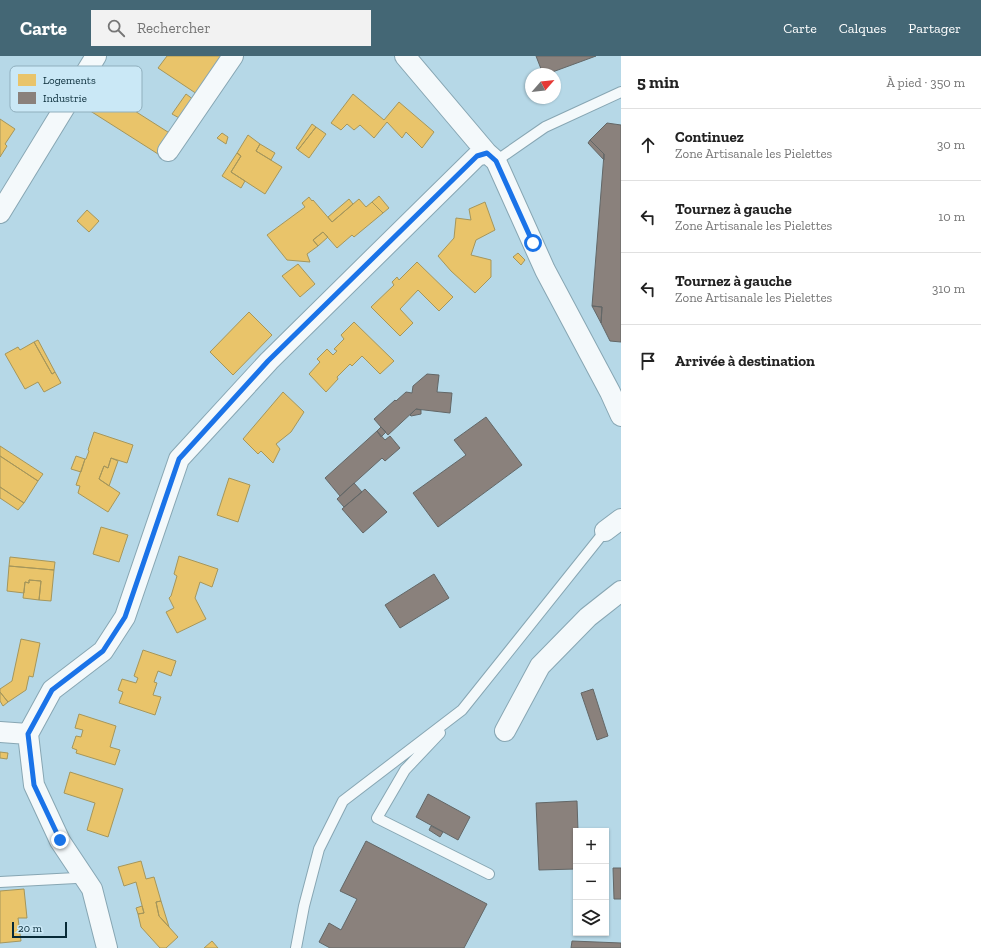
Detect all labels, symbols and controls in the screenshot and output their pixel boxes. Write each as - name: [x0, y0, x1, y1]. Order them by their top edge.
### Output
- search box: [91, 10, 371, 46]
- text: Carte: [20, 17, 67, 40]
- icon: search: [105, 17, 127, 39]
- text: Rechercher: [137, 19, 210, 37]
- text: Carte: [783, 20, 817, 37]
- text: Calques: [839, 20, 886, 37]
- text: Partager: [908, 20, 961, 37]
- legend: [10, 66, 142, 112]
- north arrow: [525, 68, 561, 104]
- text: 5 min: [637, 72, 679, 92]
- text: Logements: [43, 74, 96, 87]
- text: À pied · 350 m: [887, 75, 965, 90]
- text: Industrie: [43, 92, 87, 105]
- text: Continuez: [675, 128, 744, 146]
- icon: ahead: [637, 134, 659, 156]
- text: 30 m: [937, 137, 965, 152]
- text: Zone Artisanale les Pielettes: [675, 146, 832, 161]
- text: Tournez à gauche: [675, 200, 792, 218]
- icon: left: [637, 206, 659, 228]
- text: 10 m: [938, 209, 965, 224]
- text: Zone Artisanale les Pielettes: [675, 218, 832, 233]
- route start: [524, 234, 542, 252]
- text: Tournez à gauche: [675, 272, 792, 290]
- icon: left: [637, 278, 659, 300]
- text: 310 m: [932, 281, 965, 296]
- text: Zone Artisanale les Pielettes: [675, 290, 832, 305]
- icon: arrive: [637, 350, 659, 372]
- text: Arrivée à destination: [675, 352, 815, 370]
- map controls: [573, 828, 609, 936]
- button: +: [573, 828, 609, 864]
- route end: [51, 831, 69, 849]
- button: −: [573, 864, 609, 900]
- button: layers: [573, 900, 609, 936]
- scale bar: [12, 920, 67, 939]
- text: 20 m: [18, 922, 42, 935]

